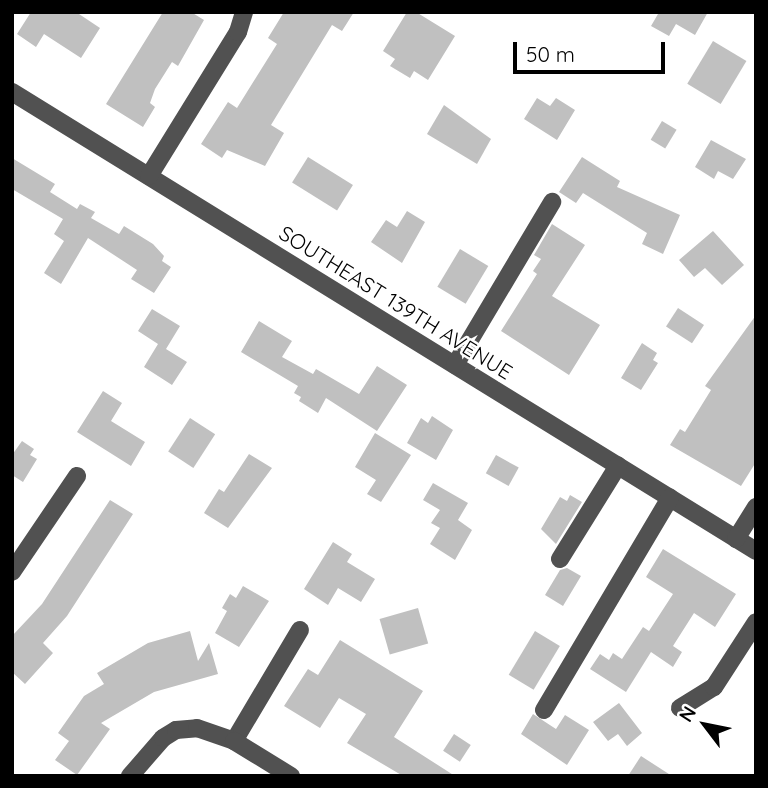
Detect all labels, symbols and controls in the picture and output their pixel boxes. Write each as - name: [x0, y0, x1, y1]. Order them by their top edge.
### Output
- scale bar: [516, 28, 668, 72]
- text: 50 m: [526, 41, 575, 67]
- street label: SOUTHEAST 139TH AVENUE: [275, 220, 517, 384]
- north arrow: [670, 690, 740, 760]
- text: N: [673, 702, 701, 726]

